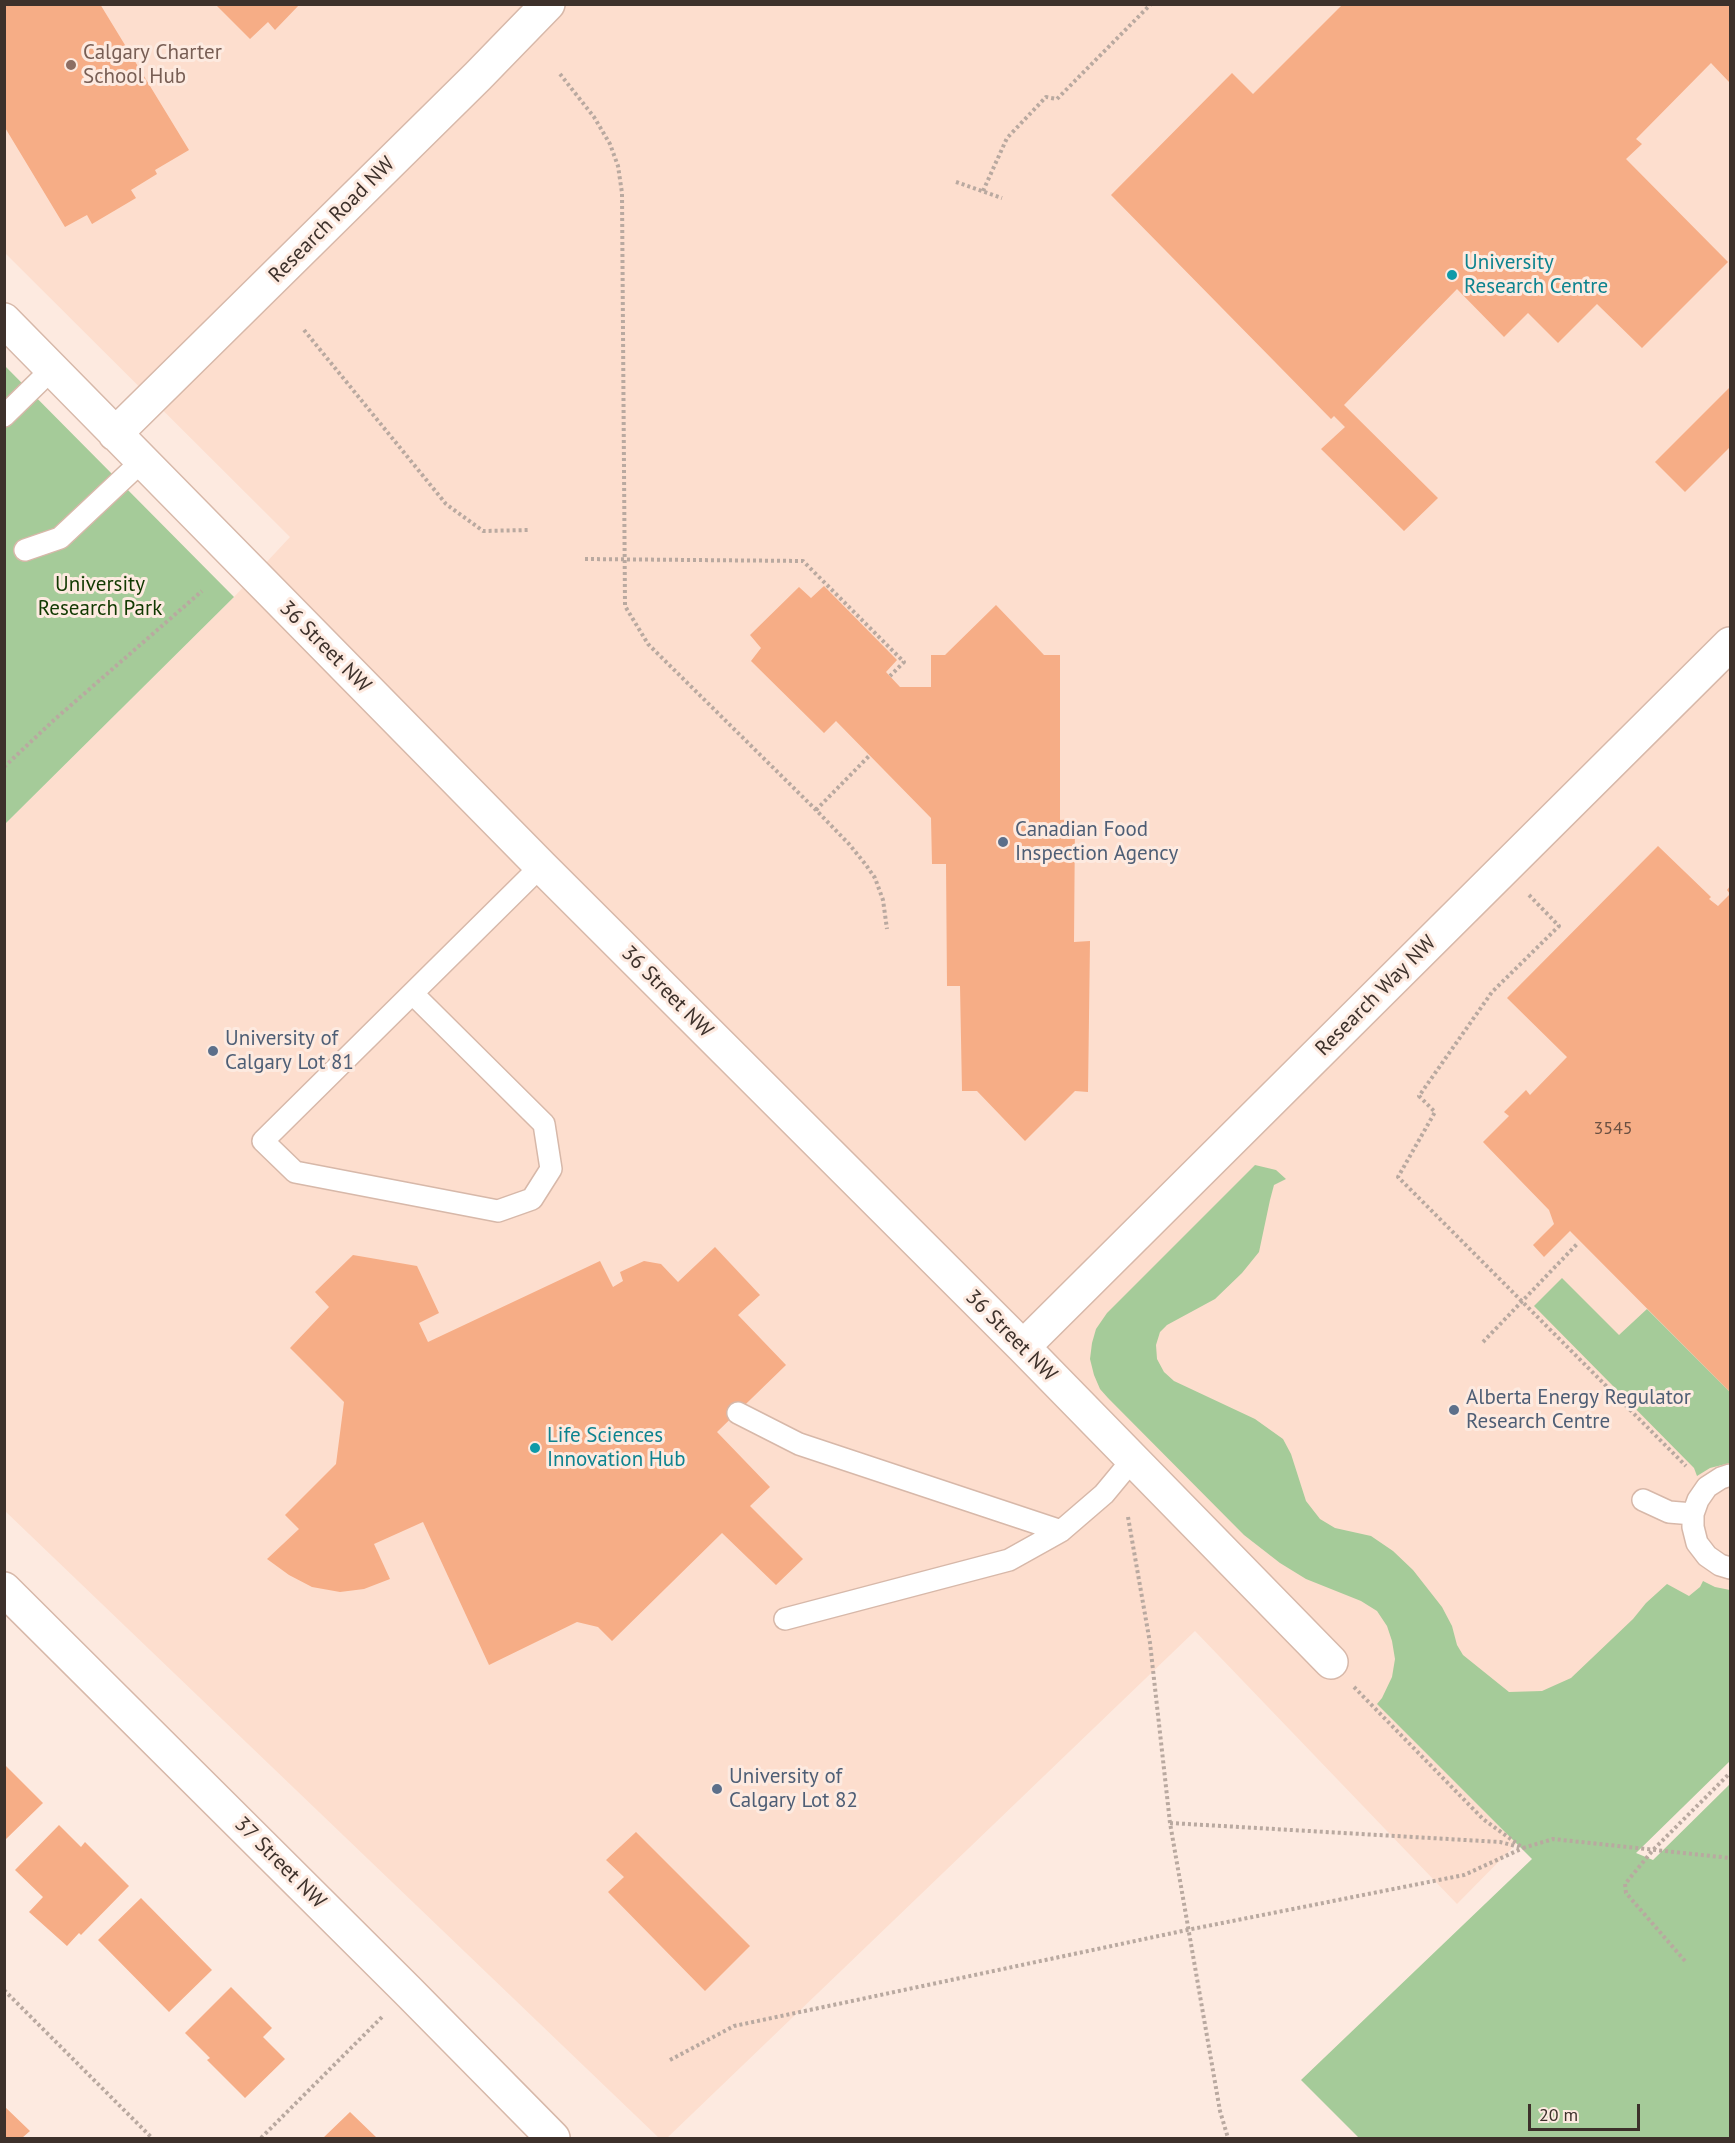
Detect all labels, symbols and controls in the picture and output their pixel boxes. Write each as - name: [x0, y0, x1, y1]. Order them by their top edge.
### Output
- place label: Calgary Charter School Hub: [83, 40, 222, 90]
- marker: Calgary Charter School Hub: [64, 58, 78, 72]
- street label: Research Road NW: [264, 152, 400, 288]
- place label: University Research Centre: [1464, 250, 1608, 300]
- marker: University Research Centre: [1445, 268, 1459, 282]
- park label: University Research Park: [38, 572, 162, 622]
- street label: 36 Street NW: [274, 596, 376, 698]
- place label: Canadian Food Inspection Agency: [1015, 817, 1178, 867]
- marker: Canadian Food Inspection Agency: [996, 835, 1010, 849]
- street label: Research Way NW: [1311, 931, 1441, 1061]
- street label: 36 Street NW: [616, 941, 718, 1043]
- place label: University of Calgary Lot 81: [225, 1026, 354, 1076]
- marker: University of Calgary Lot 81: [206, 1044, 220, 1058]
- house number: 3545: [1593, 1118, 1633, 1140]
- street label: 36 Street NW: [960, 1285, 1062, 1387]
- place label: Alberta Energy Regulator Research Centre: [1466, 1385, 1691, 1435]
- marker: Alberta Energy Regulator Research Centre: [1447, 1403, 1461, 1417]
- place label: Life Sciences Innovation Hub: [547, 1423, 685, 1473]
- marker: Life Sciences Innovation Hub: [528, 1441, 542, 1455]
- place label: University of Calgary Lot 82: [729, 1764, 858, 1814]
- marker: University of Calgary Lot 82: [710, 1782, 724, 1796]
- street label: 37 Street NW: [229, 1812, 331, 1914]
- scale bar: [1531, 2092, 1644, 2130]
- text: 20 m: [1539, 2103, 1578, 2126]

